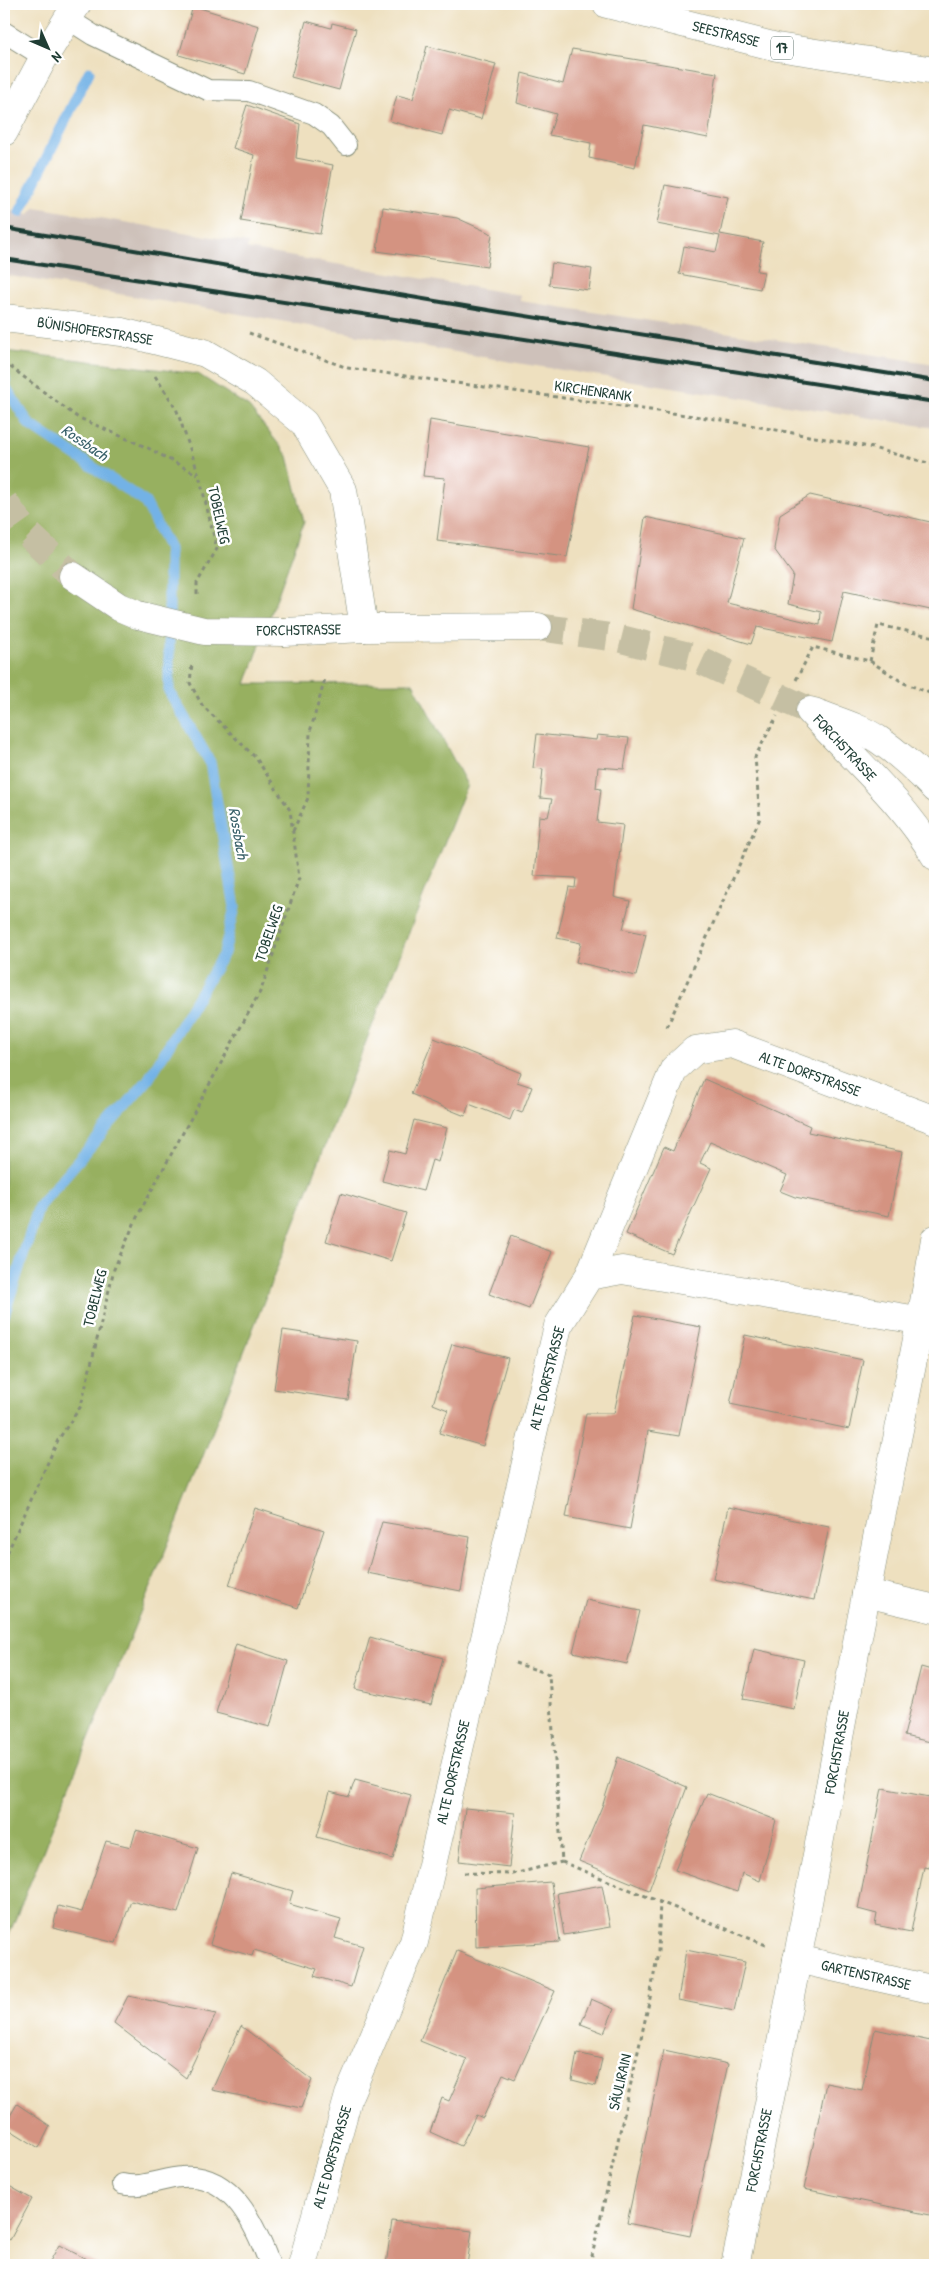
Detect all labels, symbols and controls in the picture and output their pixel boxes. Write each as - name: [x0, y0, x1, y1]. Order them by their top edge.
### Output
- street label: SEESTRASSE: [690, 15, 762, 52]
- north arrow: [22, 22, 72, 72]
- road number: 17: [771, 36, 793, 59]
- text: N: [48, 48, 67, 67]
- street label: BÜNISHOFERSTRASSE: [36, 311, 155, 350]
- street label: KIRCHENRANK: [553, 375, 633, 406]
- water label: Rossbach: [57, 418, 114, 466]
- street label: TOBELWEG: [203, 484, 236, 546]
- street label: FORCHSTRASSE: [256, 618, 342, 641]
- street label: FORCHSTRASSE: [808, 709, 882, 786]
- water label: Rossbach: [224, 806, 255, 862]
- street label: TOBELWEG: [249, 901, 288, 964]
- street label: ALTE DORFSTRASSE: [757, 1045, 864, 1102]
- street label: TOBELWEG: [77, 1266, 112, 1329]
- street label: ALTE DORFSTRASSE: [523, 1323, 570, 1432]
- street label: FORCHSTRASSE: [819, 1708, 854, 1796]
- street label: ALTE DORFSTRASSE: [430, 1717, 475, 1826]
- street label: GARTENSTRASSE: [819, 1954, 913, 1995]
- street label: SÄULIRAIN: [603, 2052, 636, 2112]
- street label: ALTE DORFSTRASSE: [307, 2103, 356, 2211]
- street label: FORCHSTRASSE: [740, 2106, 777, 2194]

